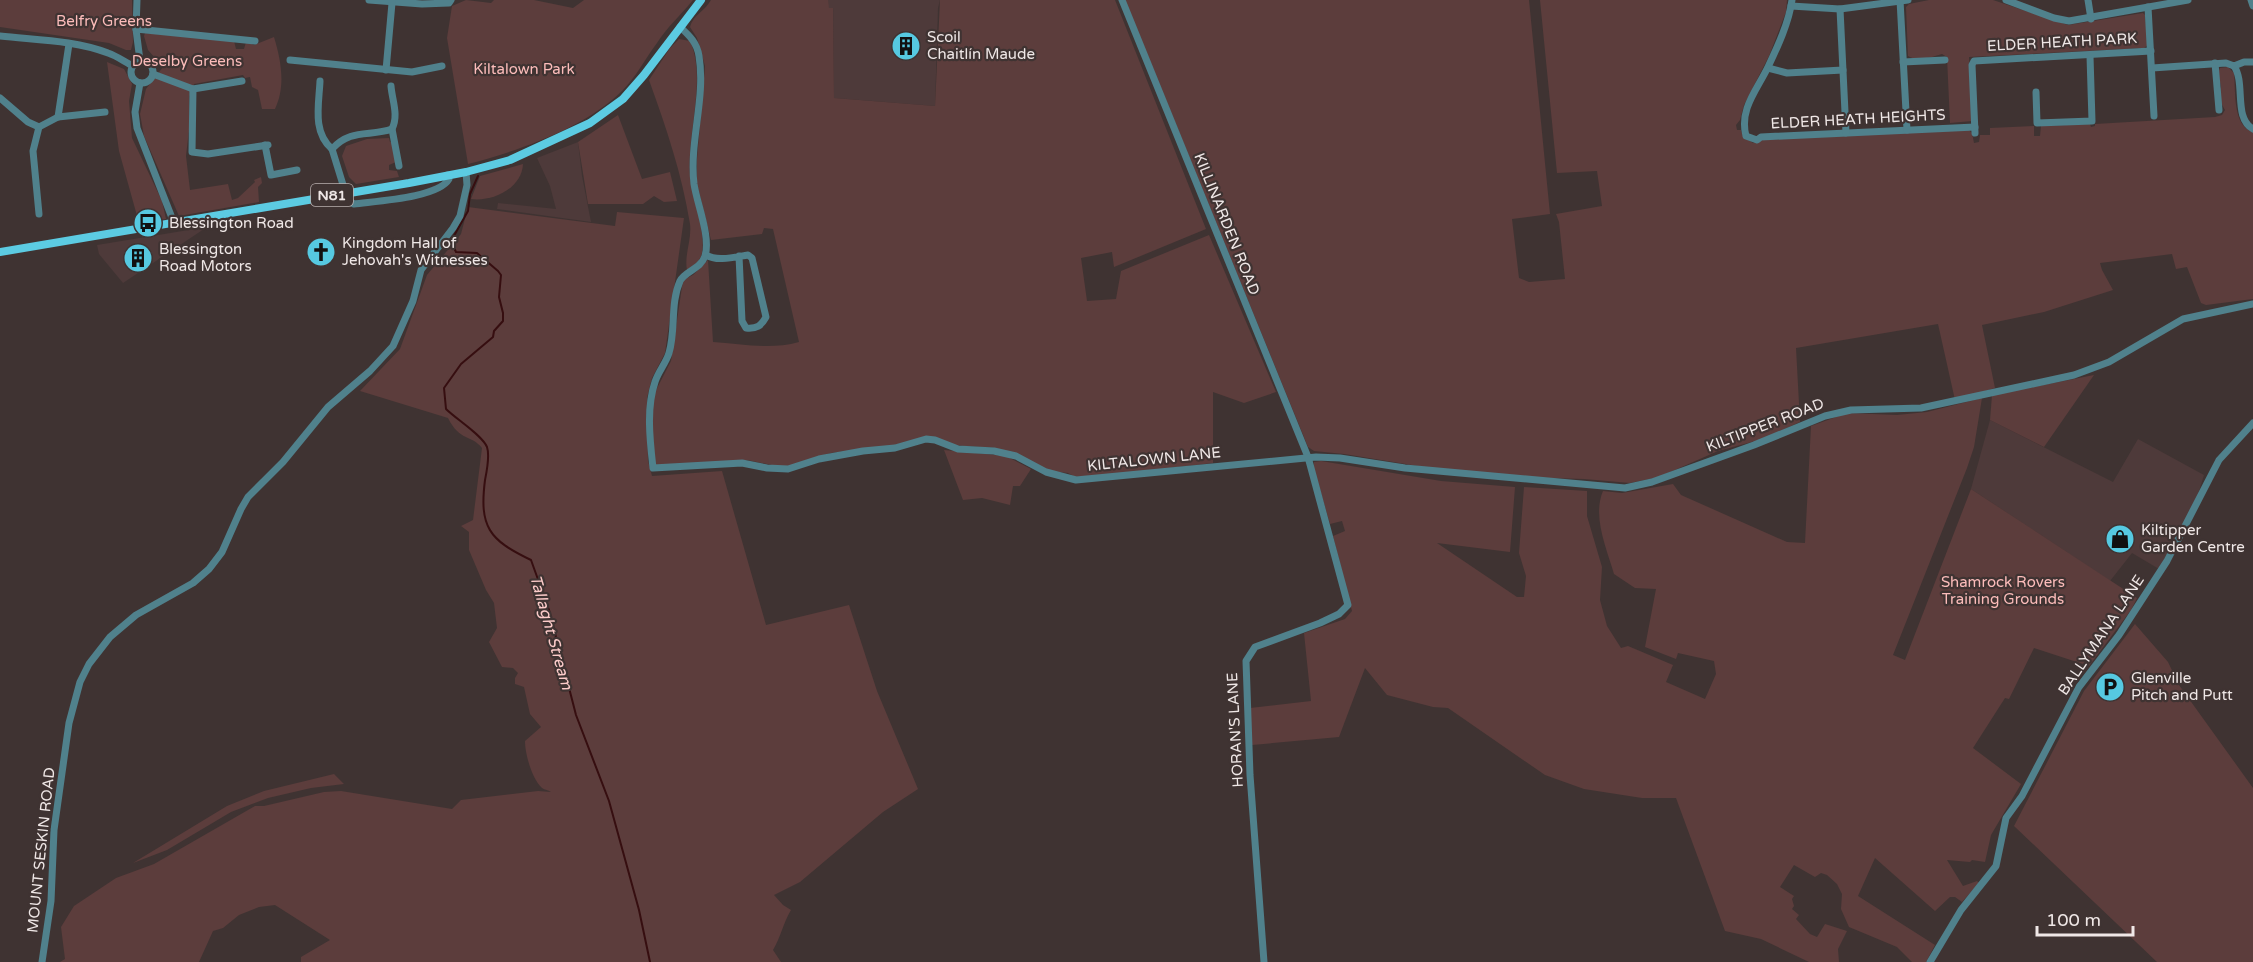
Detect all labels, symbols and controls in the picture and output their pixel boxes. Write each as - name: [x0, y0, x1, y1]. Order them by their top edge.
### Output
- park label: Belfry Greens: [56, 12, 152, 30]
- place label: Scoil Chaitlín Maude: [927, 28, 1035, 63]
- street label: ELDER HEATH PARK: [1986, 29, 2138, 55]
- building icon: Scoil Chaitlín Maude: [890, 30, 922, 62]
- park label: Deselby Greens: [132, 52, 242, 70]
- park label: Kiltalown Park: [473, 60, 575, 78]
- street label: ELDER HEATH HEIGHTS: [1770, 105, 1946, 133]
- street label: KILLINARDEN ROAD: [1190, 150, 1264, 298]
- road number: N81: [311, 184, 353, 206]
- bus stop icon: Blessington Road: [132, 207, 164, 239]
- place label: Blessington Road: [169, 214, 294, 232]
- place label: Kingdom Hall of Jehovah's Witnesses: [342, 234, 488, 269]
- church icon: Kingdom Hall of Jehovah's Witnesses: [305, 236, 337, 268]
- place label: Blessington Road Motors: [159, 240, 252, 275]
- building icon: Blessington Road Motors: [122, 242, 154, 274]
- street label: KILTIPPER ROAD: [1704, 394, 1826, 456]
- street label: KILTALOWN LANE: [1086, 443, 1222, 475]
- place label: Kiltipper Garden Centre: [2141, 521, 2245, 556]
- shop icon: Kiltipper Garden Centre: [2104, 523, 2136, 555]
- street label: BALLYMANA LANE: [2054, 571, 2148, 699]
- water label: Tallaght Stream: [525, 573, 577, 692]
- park label: Shamrock Rovers Training Grounds: [1941, 573, 2065, 608]
- place label: Glenville Pitch and Putt: [2131, 669, 2233, 704]
- parking icon: Glenville Pitch and Putt: [2094, 671, 2126, 703]
- street label: HORAN'S LANE: [1223, 672, 1247, 788]
- street label: MOUNT SESKIN ROAD: [23, 766, 59, 934]
- scale bar: [2037, 899, 2133, 937]
- text: 100 m: [2046, 909, 2101, 931]

